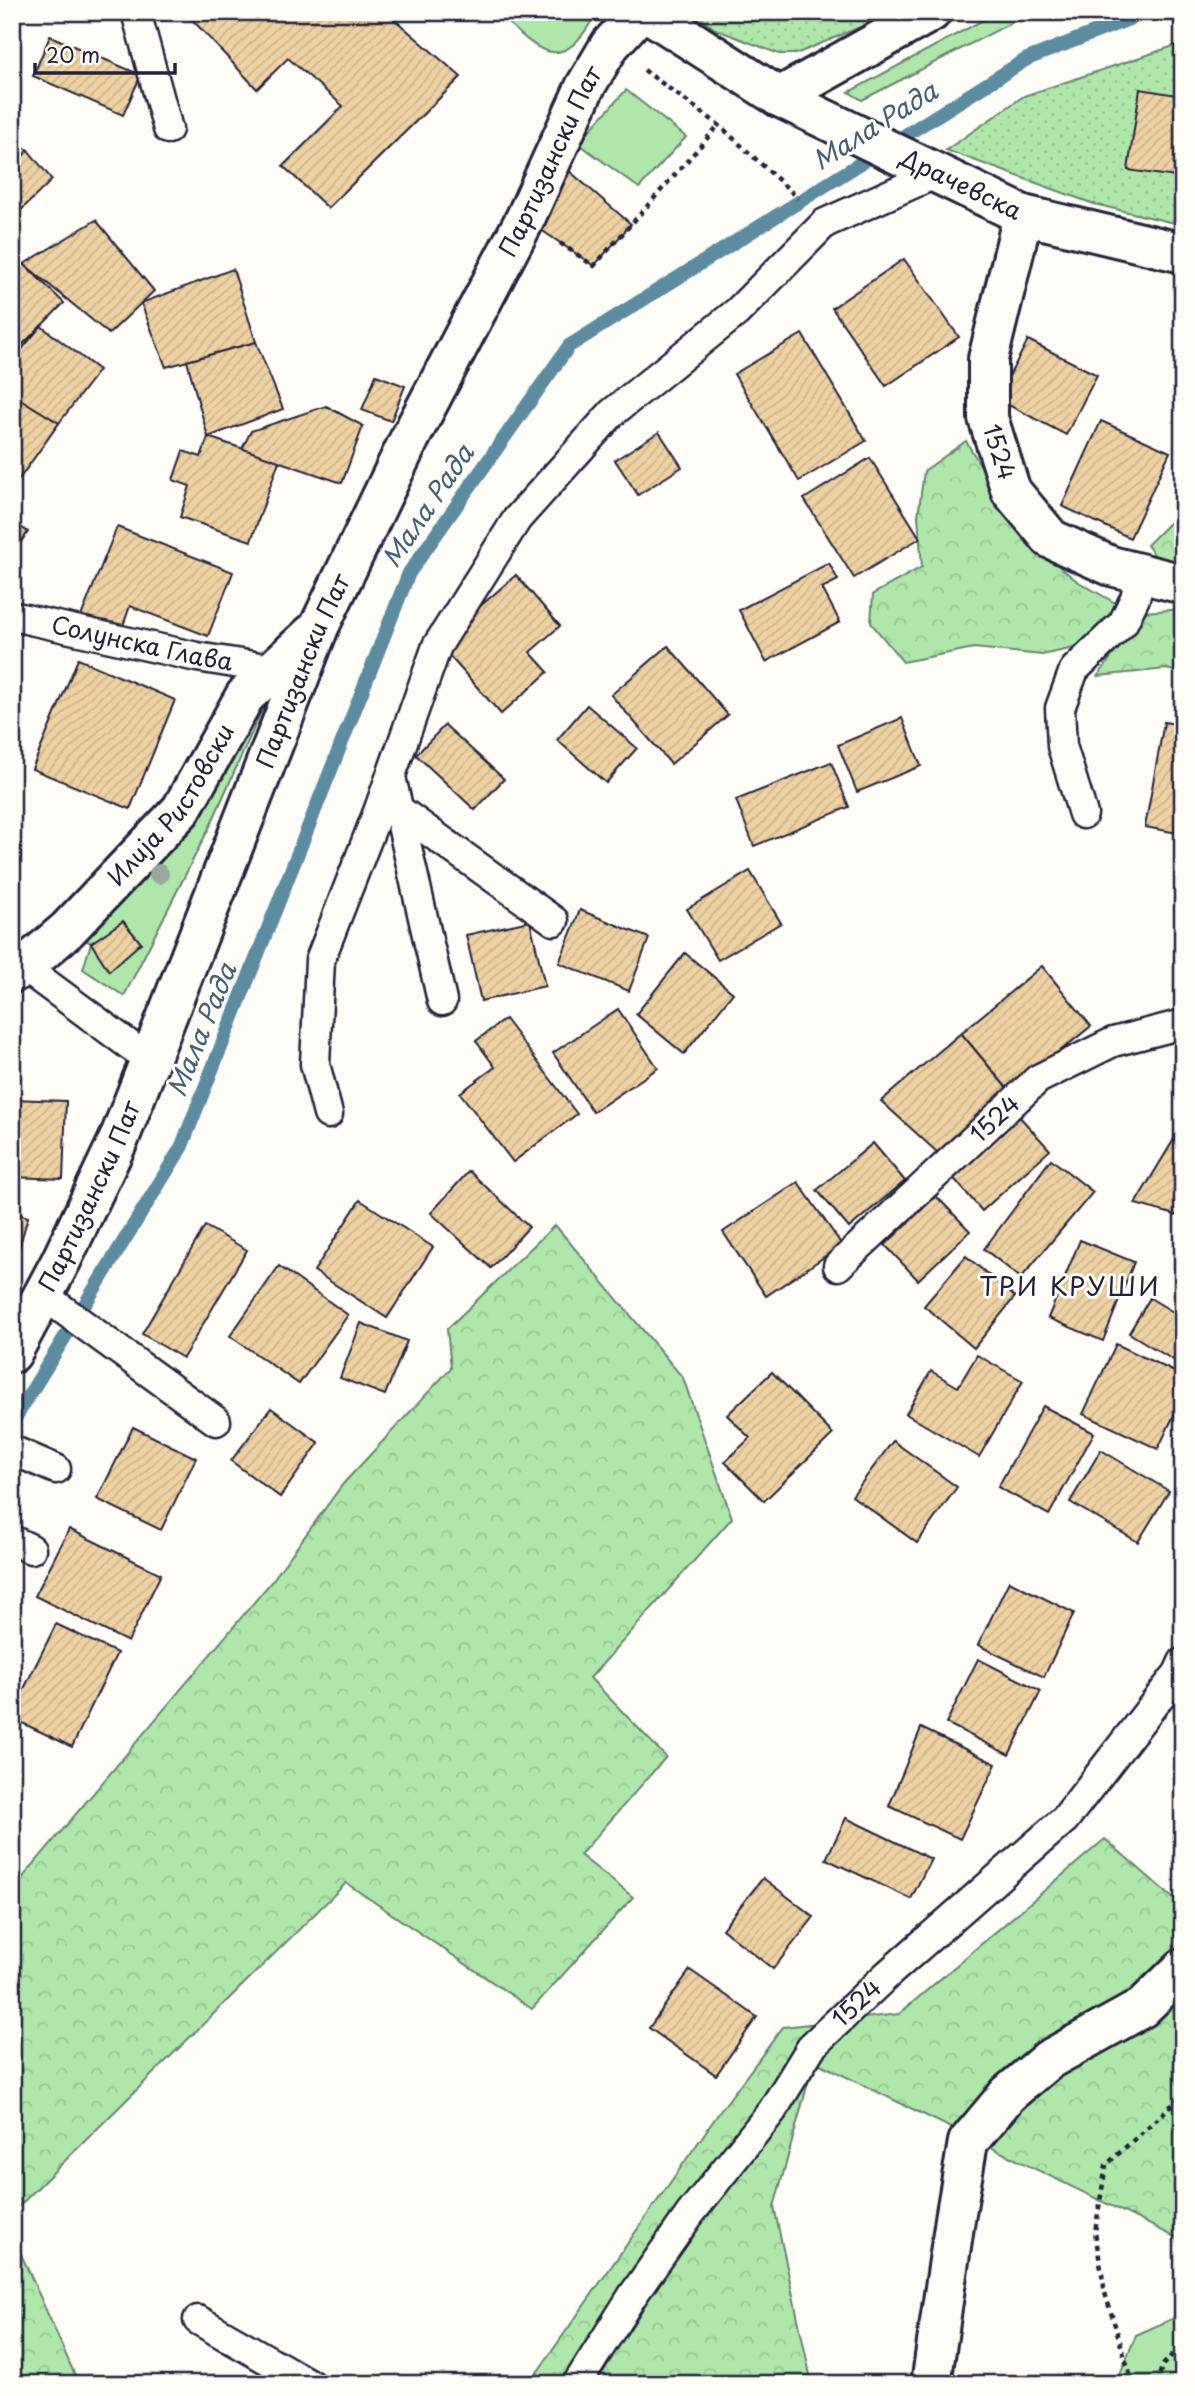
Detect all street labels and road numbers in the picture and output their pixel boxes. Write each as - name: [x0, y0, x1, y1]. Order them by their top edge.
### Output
- street label: Партизански Пат: [488, 57, 610, 262]
- street label: Драчевска: [894, 138, 1029, 228]
- street label: 1524: [975, 419, 1026, 484]
- street label: Партизански Пат: [246, 566, 358, 773]
- street label: Солунска Глава: [48, 605, 236, 678]
- street label: Илија Ристовски: [98, 716, 242, 893]
- street label: 1524: [961, 1085, 1027, 1150]
- street label: Партизански Пат: [28, 1094, 149, 1297]
- street label: 1524: [823, 1969, 889, 2035]

